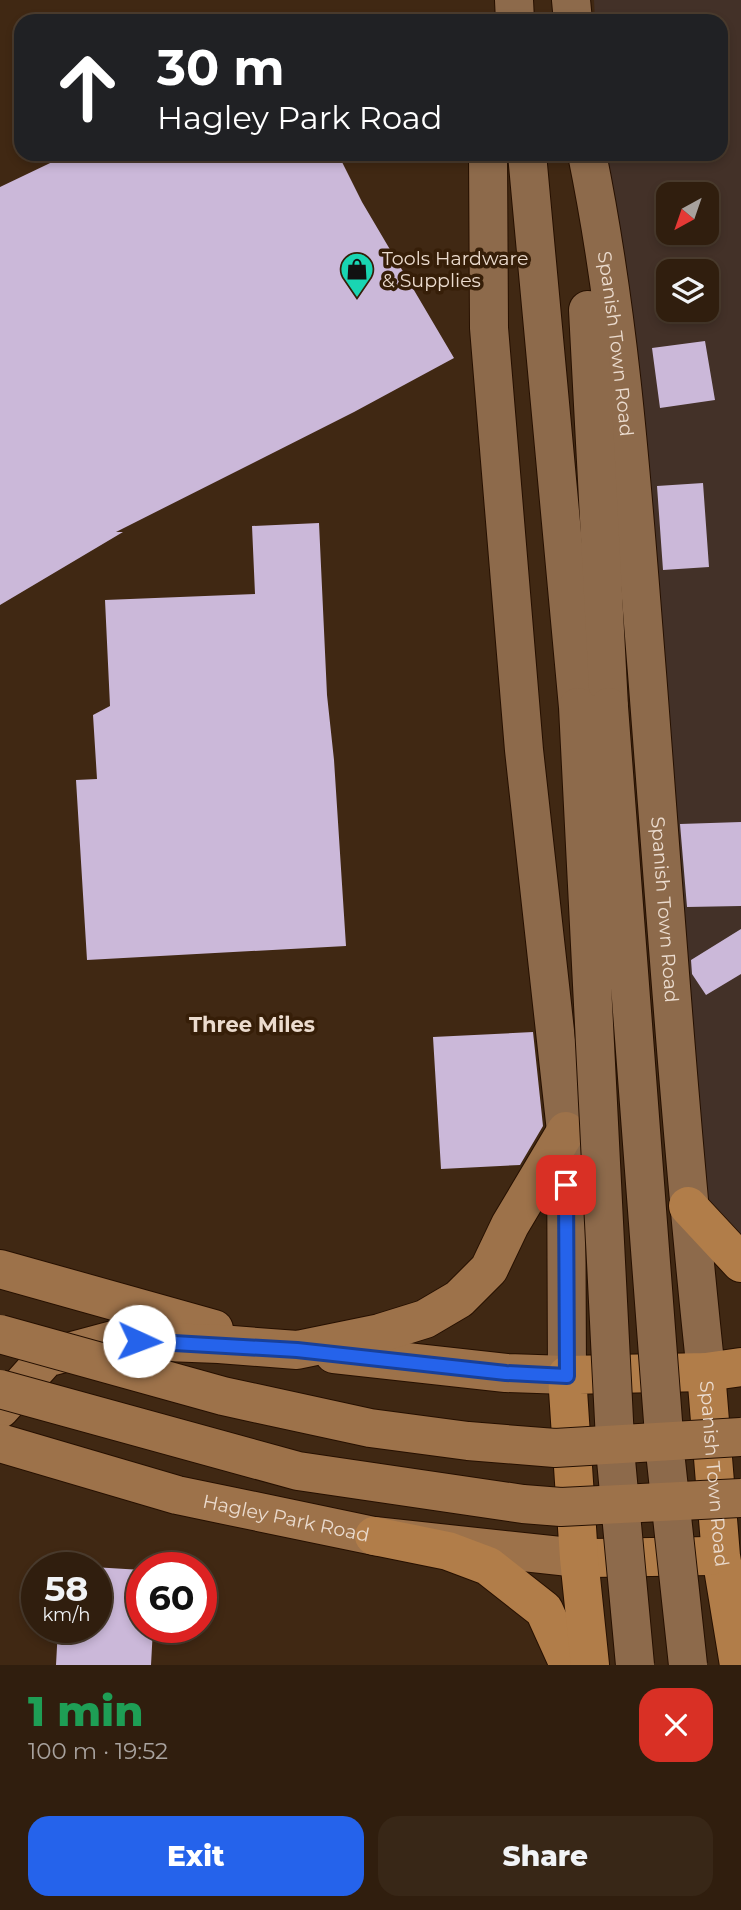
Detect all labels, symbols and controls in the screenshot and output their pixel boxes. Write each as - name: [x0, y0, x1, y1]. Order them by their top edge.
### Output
- text: 30 m: [157, 38, 285, 97]
- icon: ahead: [42, 42, 133, 133]
- text: Hagley Park Road: [157, 98, 442, 137]
- north arrow: [656, 182, 719, 245]
- map controls: [656, 182, 719, 322]
- place label: Tools Hardware & Supplies: [382, 247, 528, 292]
- street label: Spanish Town Road: [593, 249, 638, 438]
- shop icon: Tools Hardware & Supplies: [338, 250, 376, 299]
- button: layers: [656, 259, 719, 322]
- street label: Spanish Town Road: [646, 816, 683, 1003]
- district label: Three Miles: [189, 1012, 315, 1037]
- pin: [536, 1155, 596, 1215]
- icon: arrive: [547, 1166, 585, 1204]
- position arrow: [102, 1304, 176, 1378]
- street label: Spanish Town Road: [695, 1380, 734, 1569]
- street label: Hagley Park Road: [201, 1490, 371, 1547]
- speed limit sign: 60: [126, 1552, 217, 1643]
- text: 58: [45, 1567, 88, 1610]
- text: km/h: [42, 1604, 91, 1626]
- text: 1 min: [28, 1685, 144, 1737]
- button: close: [639, 1688, 713, 1762]
- text: 100 m · 19:52: [28, 1737, 168, 1765]
- button: Exit: [28, 1816, 364, 1896]
- button: Share: [378, 1816, 713, 1896]

